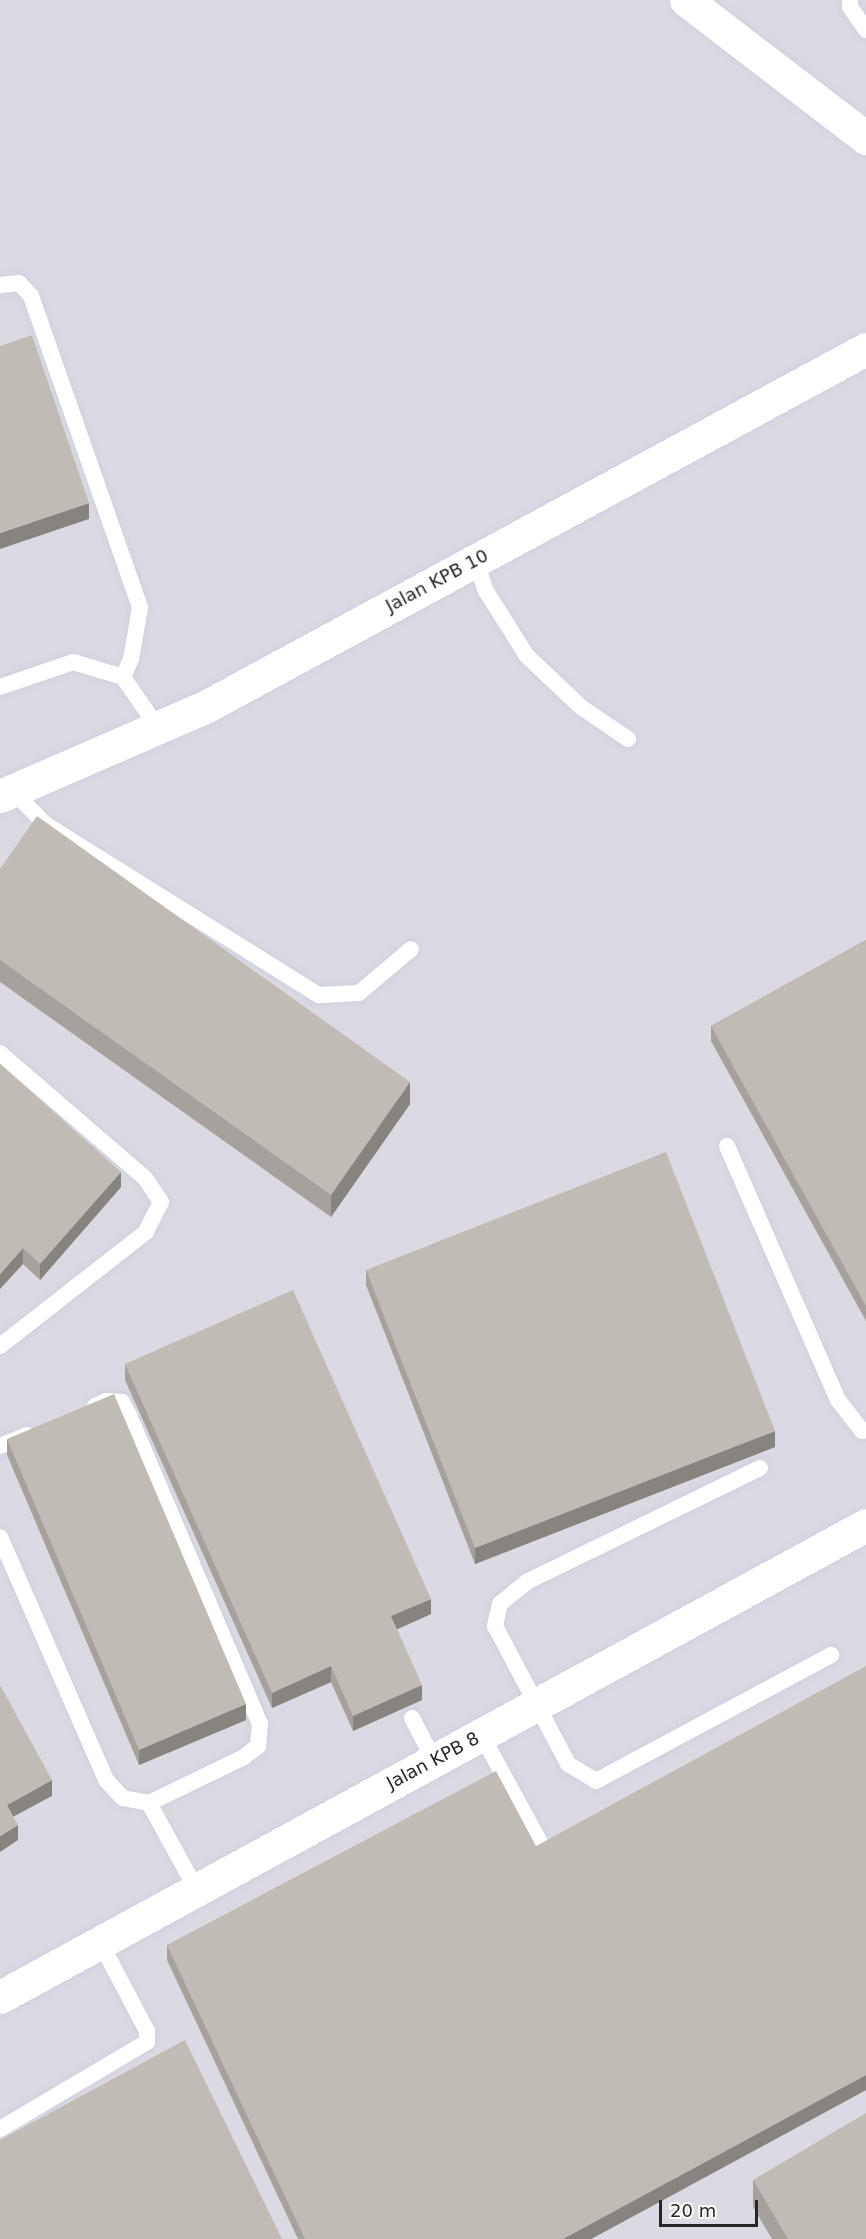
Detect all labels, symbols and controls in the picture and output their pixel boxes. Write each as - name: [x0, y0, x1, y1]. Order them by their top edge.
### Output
- street label: Jalan KPB 10: [382, 545, 492, 617]
- street label: Jalan KPB 8: [383, 1728, 483, 1794]
- scale bar: [662, 2188, 761, 2226]
- text: 20 m: [670, 2200, 716, 2221]

